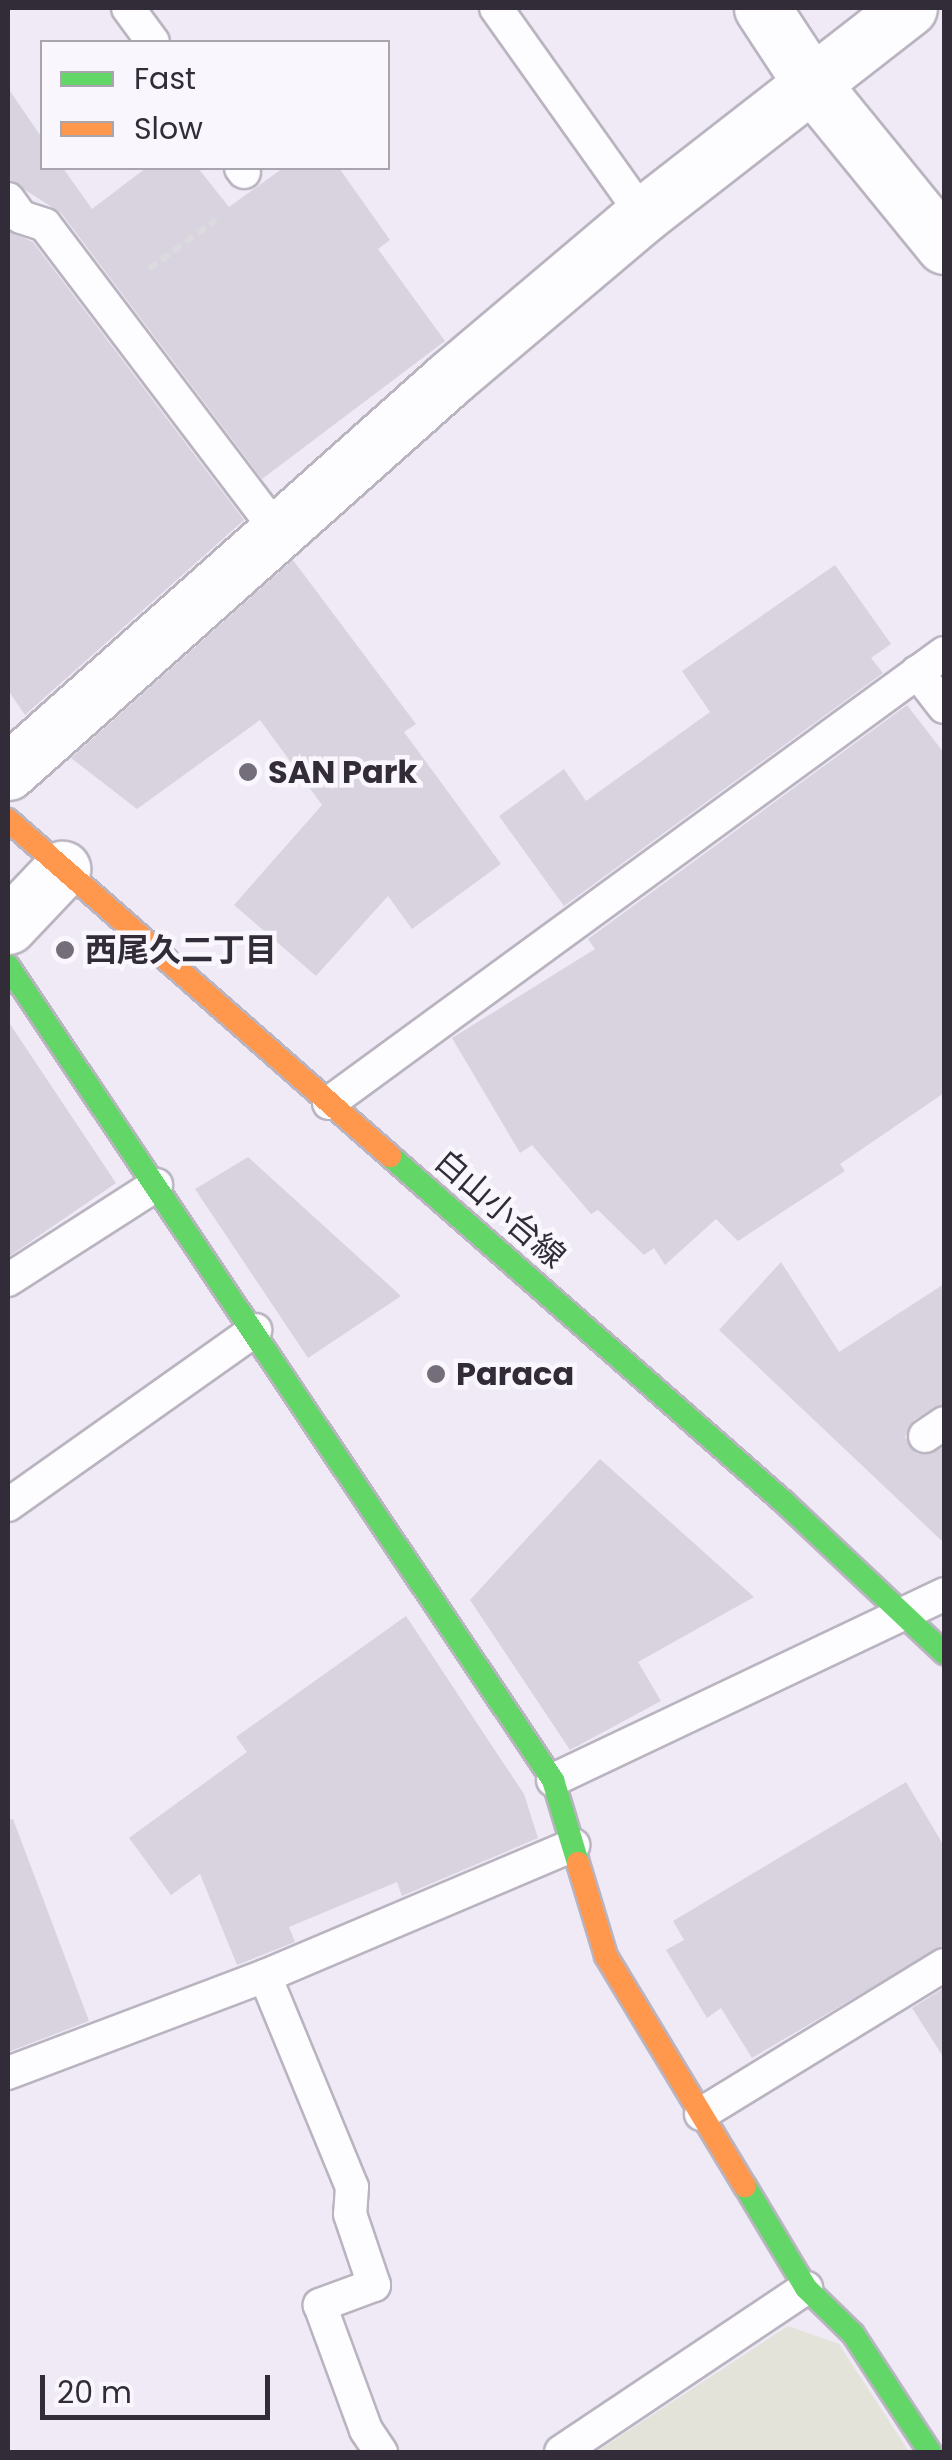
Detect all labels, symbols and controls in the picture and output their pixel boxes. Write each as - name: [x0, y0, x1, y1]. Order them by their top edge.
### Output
- legend: [40, 40, 390, 170]
- text: Fast: [134, 57, 196, 100]
- text: Slow: [134, 107, 203, 150]
- place label: SAN Park: [268, 753, 417, 791]
- marker: SAN Park: [237, 761, 259, 783]
- place label: 西尾久二丁目: [85, 931, 277, 969]
- marker: 西尾久二丁目: [54, 939, 76, 961]
- street label: 白山小台線: [427, 1142, 573, 1276]
- place label: Paraca: [456, 1355, 574, 1393]
- marker: Paraca: [425, 1363, 447, 1385]
- scale bar: [45, 2355, 275, 2417]
- text: 20 m: [57, 2371, 132, 2414]

